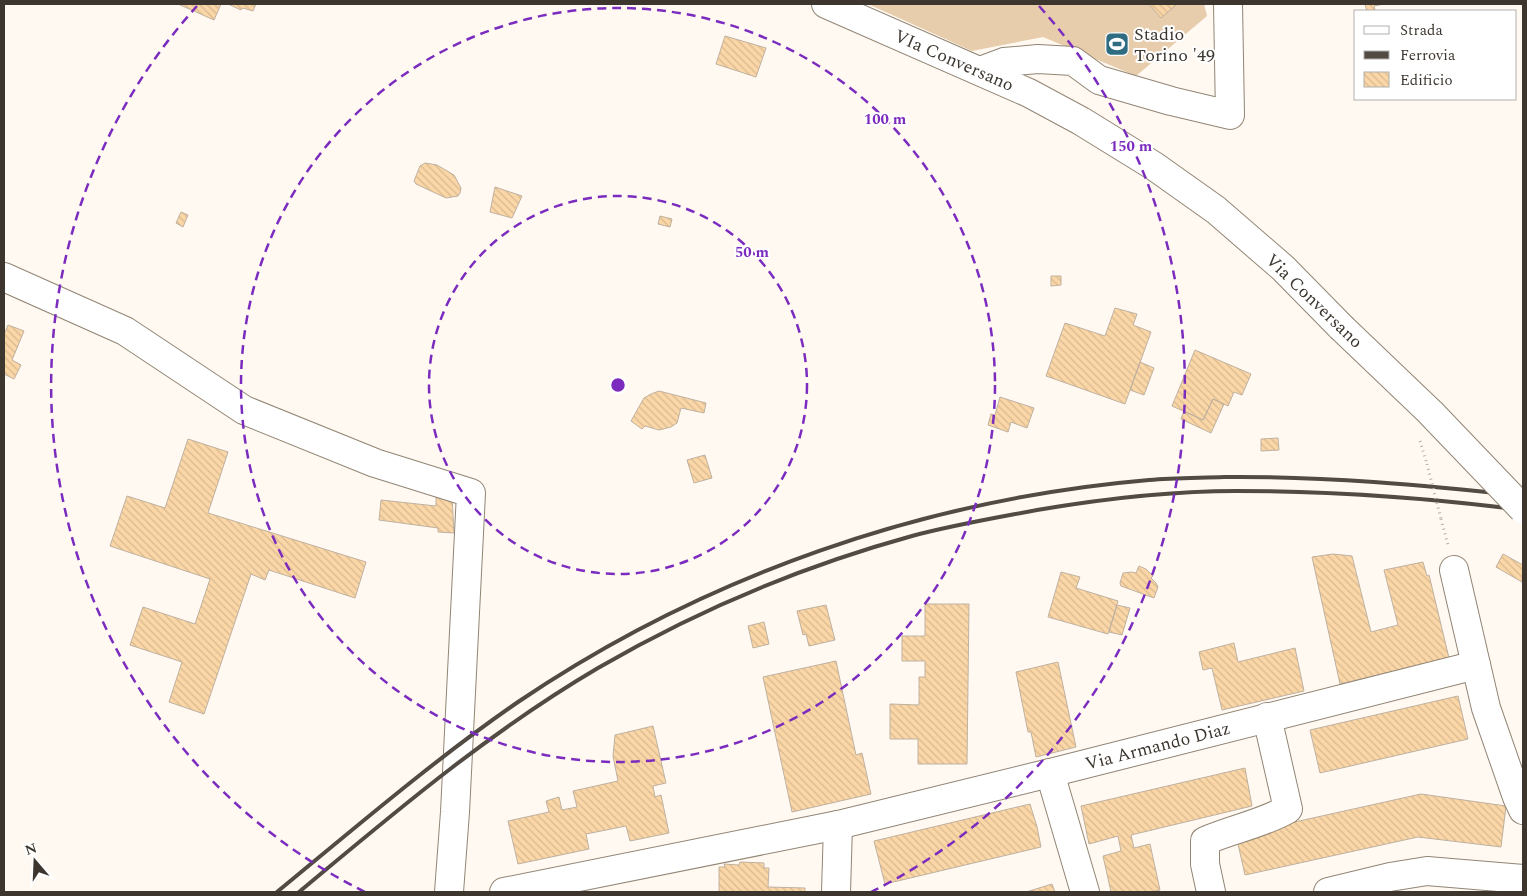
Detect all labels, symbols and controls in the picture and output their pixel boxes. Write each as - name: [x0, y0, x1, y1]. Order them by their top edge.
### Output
- legend: [1354, 10, 1517, 100]
- text: Strada: [1400, 19, 1443, 42]
- place label: Stadio Torino '49: [1134, 21, 1215, 69]
- street label: VIa Conversano: [890, 22, 1018, 98]
- sports icon: Stadio Torino '49: [1104, 31, 1130, 57]
- text: Ferrovia: [1400, 44, 1456, 67]
- text: Edificio: [1400, 69, 1453, 92]
- text: 100 m: [864, 108, 907, 131]
- text: 150 m: [1110, 135, 1153, 158]
- text: 50 m: [735, 241, 770, 264]
- street label: Via Conversano: [1259, 247, 1369, 355]
- centre of rings: [609, 376, 627, 394]
- street label: Via Armando Diaz: [1082, 714, 1233, 777]
- north arrow: [10, 836, 60, 886]
- text: N: [22, 837, 40, 861]

